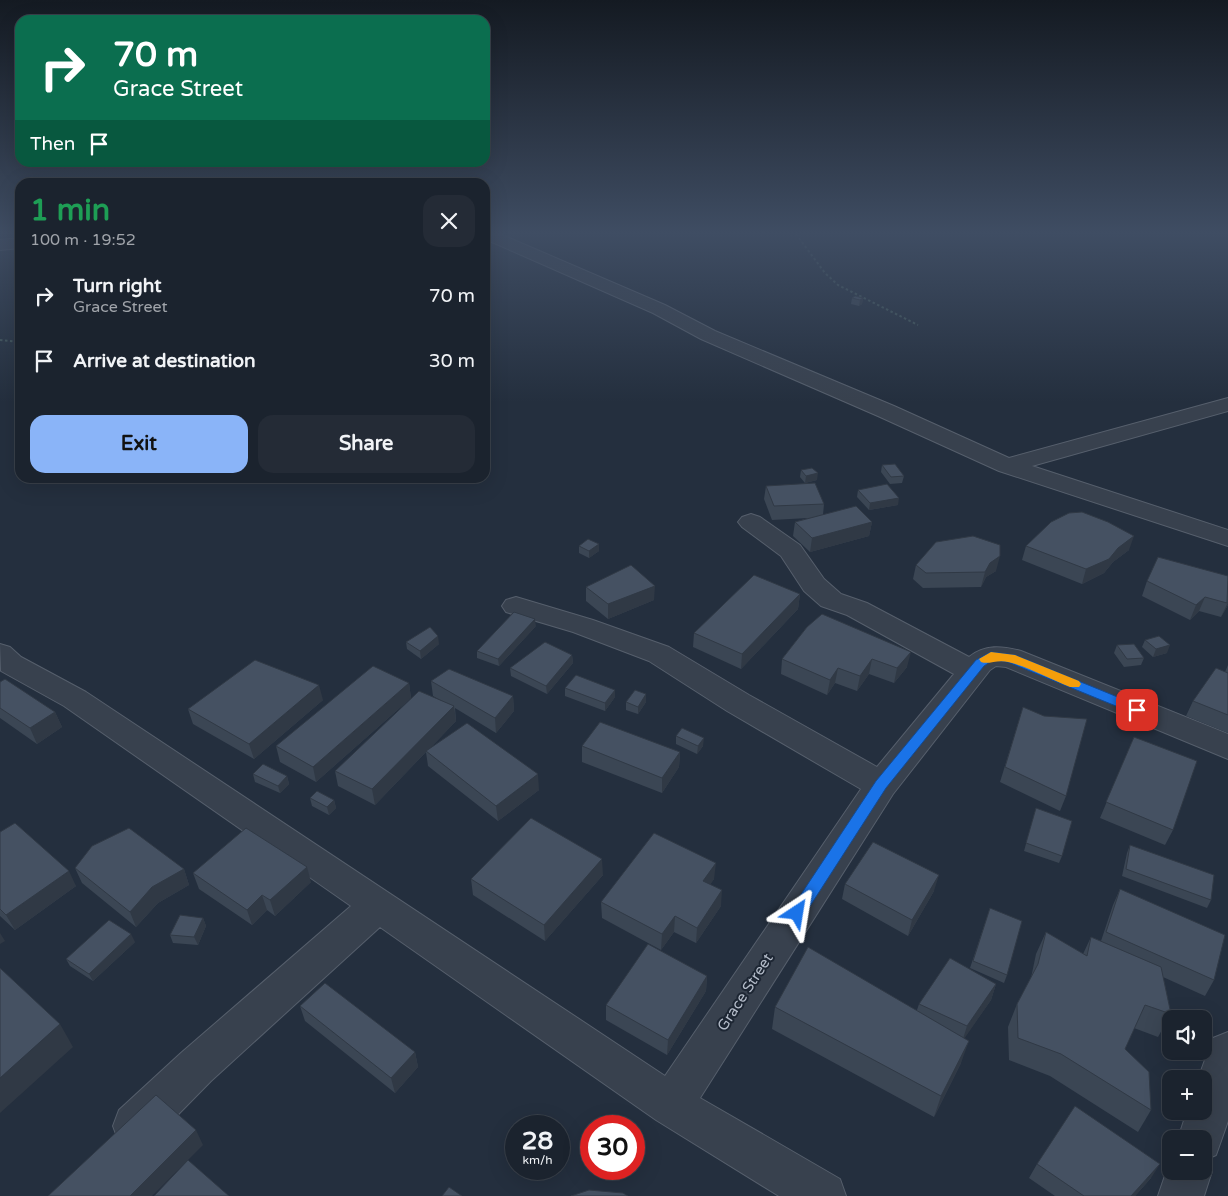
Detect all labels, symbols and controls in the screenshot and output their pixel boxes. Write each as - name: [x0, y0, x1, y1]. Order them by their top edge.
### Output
- text: 70 m: [113, 34, 198, 76]
- icon: right: [30, 35, 95, 100]
- text: Grace Street: [113, 76, 243, 102]
- icon: arrive: [85, 130, 113, 158]
- text: Then: [30, 133, 75, 155]
- text: 1 min: [30, 192, 110, 229]
- button: close: [423, 195, 475, 247]
- text: 100 m · 19:52: [30, 230, 136, 250]
- text: Turn right: [73, 275, 161, 297]
- icon: right: [30, 282, 58, 310]
- text: 70 m: [429, 285, 475, 307]
- text: Grace Street: [73, 297, 168, 317]
- icon: arrive: [30, 347, 58, 375]
- text: Arrive at destination: [73, 350, 256, 372]
- text: 30 m: [429, 350, 475, 372]
- button: Exit: [30, 415, 248, 473]
- button: Share: [258, 415, 475, 473]
- pin: [1116, 689, 1158, 731]
- icon: arrive: [1123, 696, 1151, 724]
- position arrow: [770, 886, 822, 938]
- street label: Grace Street: [713, 950, 777, 1034]
- map controls: [1162, 1010, 1212, 1180]
- button: sound: [1162, 1010, 1212, 1060]
- button: +: [1162, 1070, 1212, 1120]
- speed limit sign: 30: [580, 1115, 645, 1180]
- text: 28: [522, 1126, 553, 1156]
- button: −: [1162, 1130, 1212, 1180]
- text: km/h: [522, 1153, 553, 1167]

